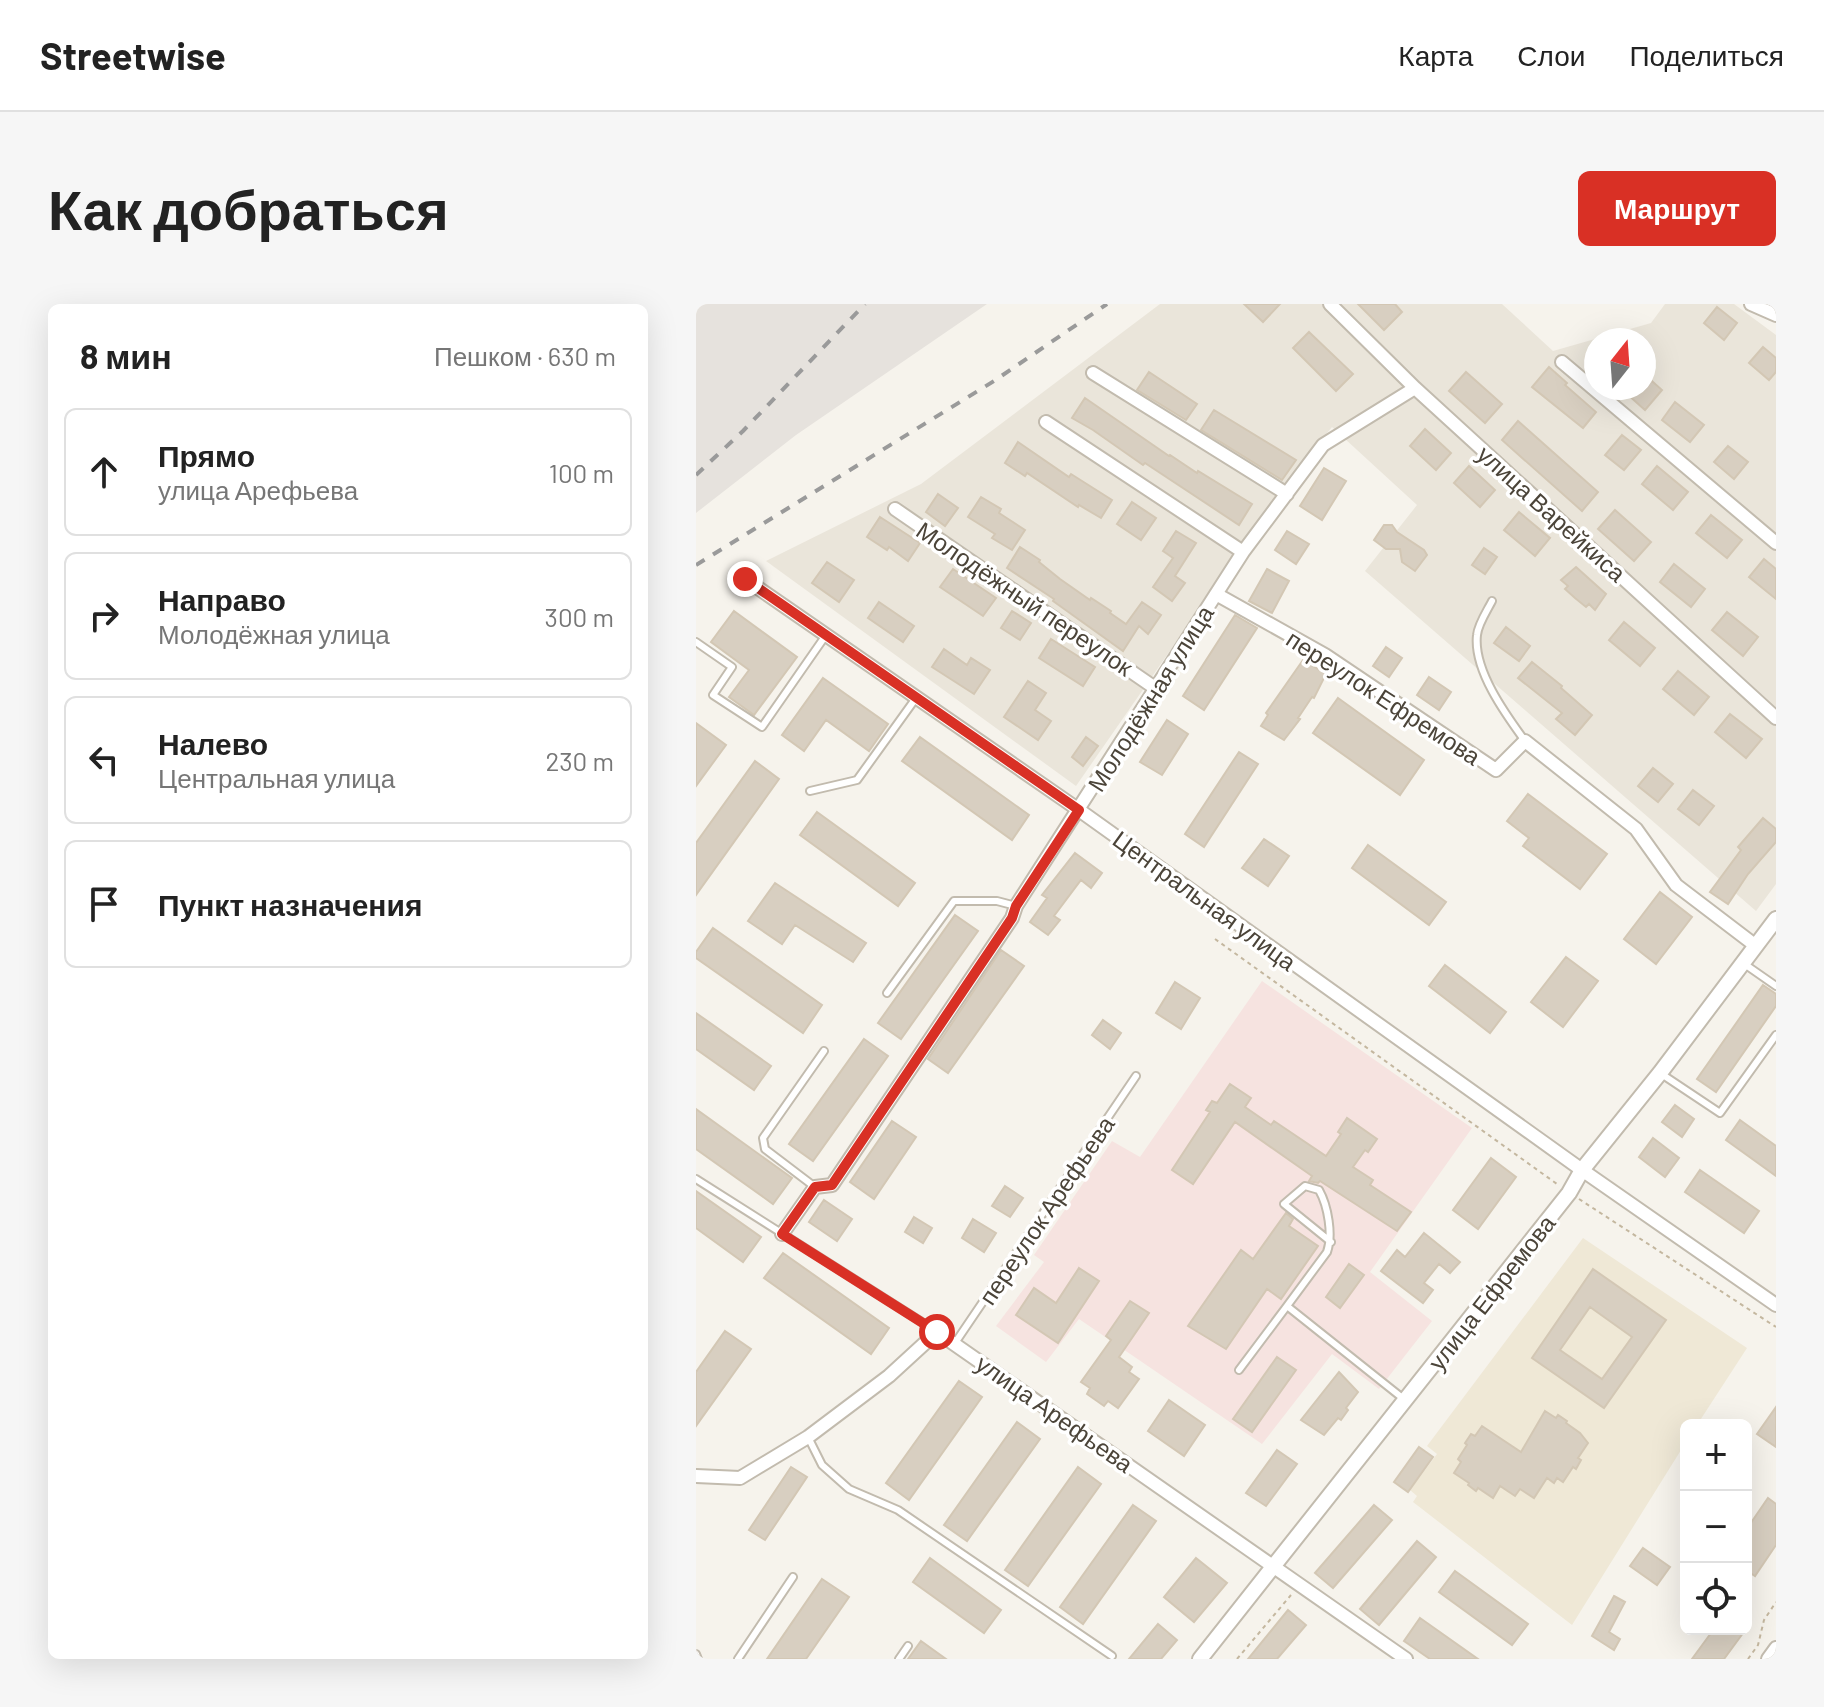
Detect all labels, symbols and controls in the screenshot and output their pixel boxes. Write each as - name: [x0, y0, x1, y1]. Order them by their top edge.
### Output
- text: Streetwise: [40, 32, 226, 78]
- text: Карта: [1398, 38, 1473, 72]
- text: Слои: [1517, 38, 1585, 72]
- text: Поделиться: [1629, 38, 1784, 72]
- button: Маршрут: [1578, 171, 1776, 246]
- text: Как добраться: [48, 174, 449, 241]
- north arrow: [1584, 328, 1656, 400]
- text: 8 мин: [80, 335, 172, 376]
- text: Пешком · 630 m: [434, 340, 616, 371]
- text: Прямо: [158, 437, 255, 473]
- street label: улица Варейкиса: [1472, 439, 1633, 588]
- icon: ahead: [82, 450, 126, 494]
- text: 100 m: [549, 457, 614, 488]
- text: улица Арефьева: [158, 474, 358, 505]
- street label: Молодёжный переулок: [911, 515, 1139, 682]
- route end: [727, 561, 763, 597]
- text: Направо: [158, 581, 286, 617]
- icon: right: [82, 594, 126, 638]
- street label: Молодёжная улица: [1081, 599, 1219, 796]
- text: 300 m: [545, 601, 614, 632]
- text: Молодёжная улица: [158, 618, 390, 649]
- street label: переулок Ефремова: [1282, 623, 1487, 771]
- text: Налево: [158, 725, 268, 761]
- icon: left: [82, 738, 126, 782]
- text: 230 m: [545, 745, 614, 776]
- text: Центральная улица: [158, 762, 395, 793]
- street label: Центральная улица: [1108, 824, 1303, 976]
- icon: arrive: [82, 882, 126, 926]
- text: Пункт назначения: [158, 886, 422, 922]
- street label: переулок Арефьева: [972, 1110, 1120, 1310]
- street label: улица Ефремова: [1421, 1208, 1561, 1375]
- route start: [919, 1314, 955, 1350]
- street label: улица Арефьева: [971, 1348, 1140, 1478]
- map controls: [1680, 1419, 1752, 1635]
- button: +: [1680, 1419, 1752, 1491]
- button: −: [1680, 1491, 1752, 1563]
- button: locate: [1680, 1563, 1752, 1635]

